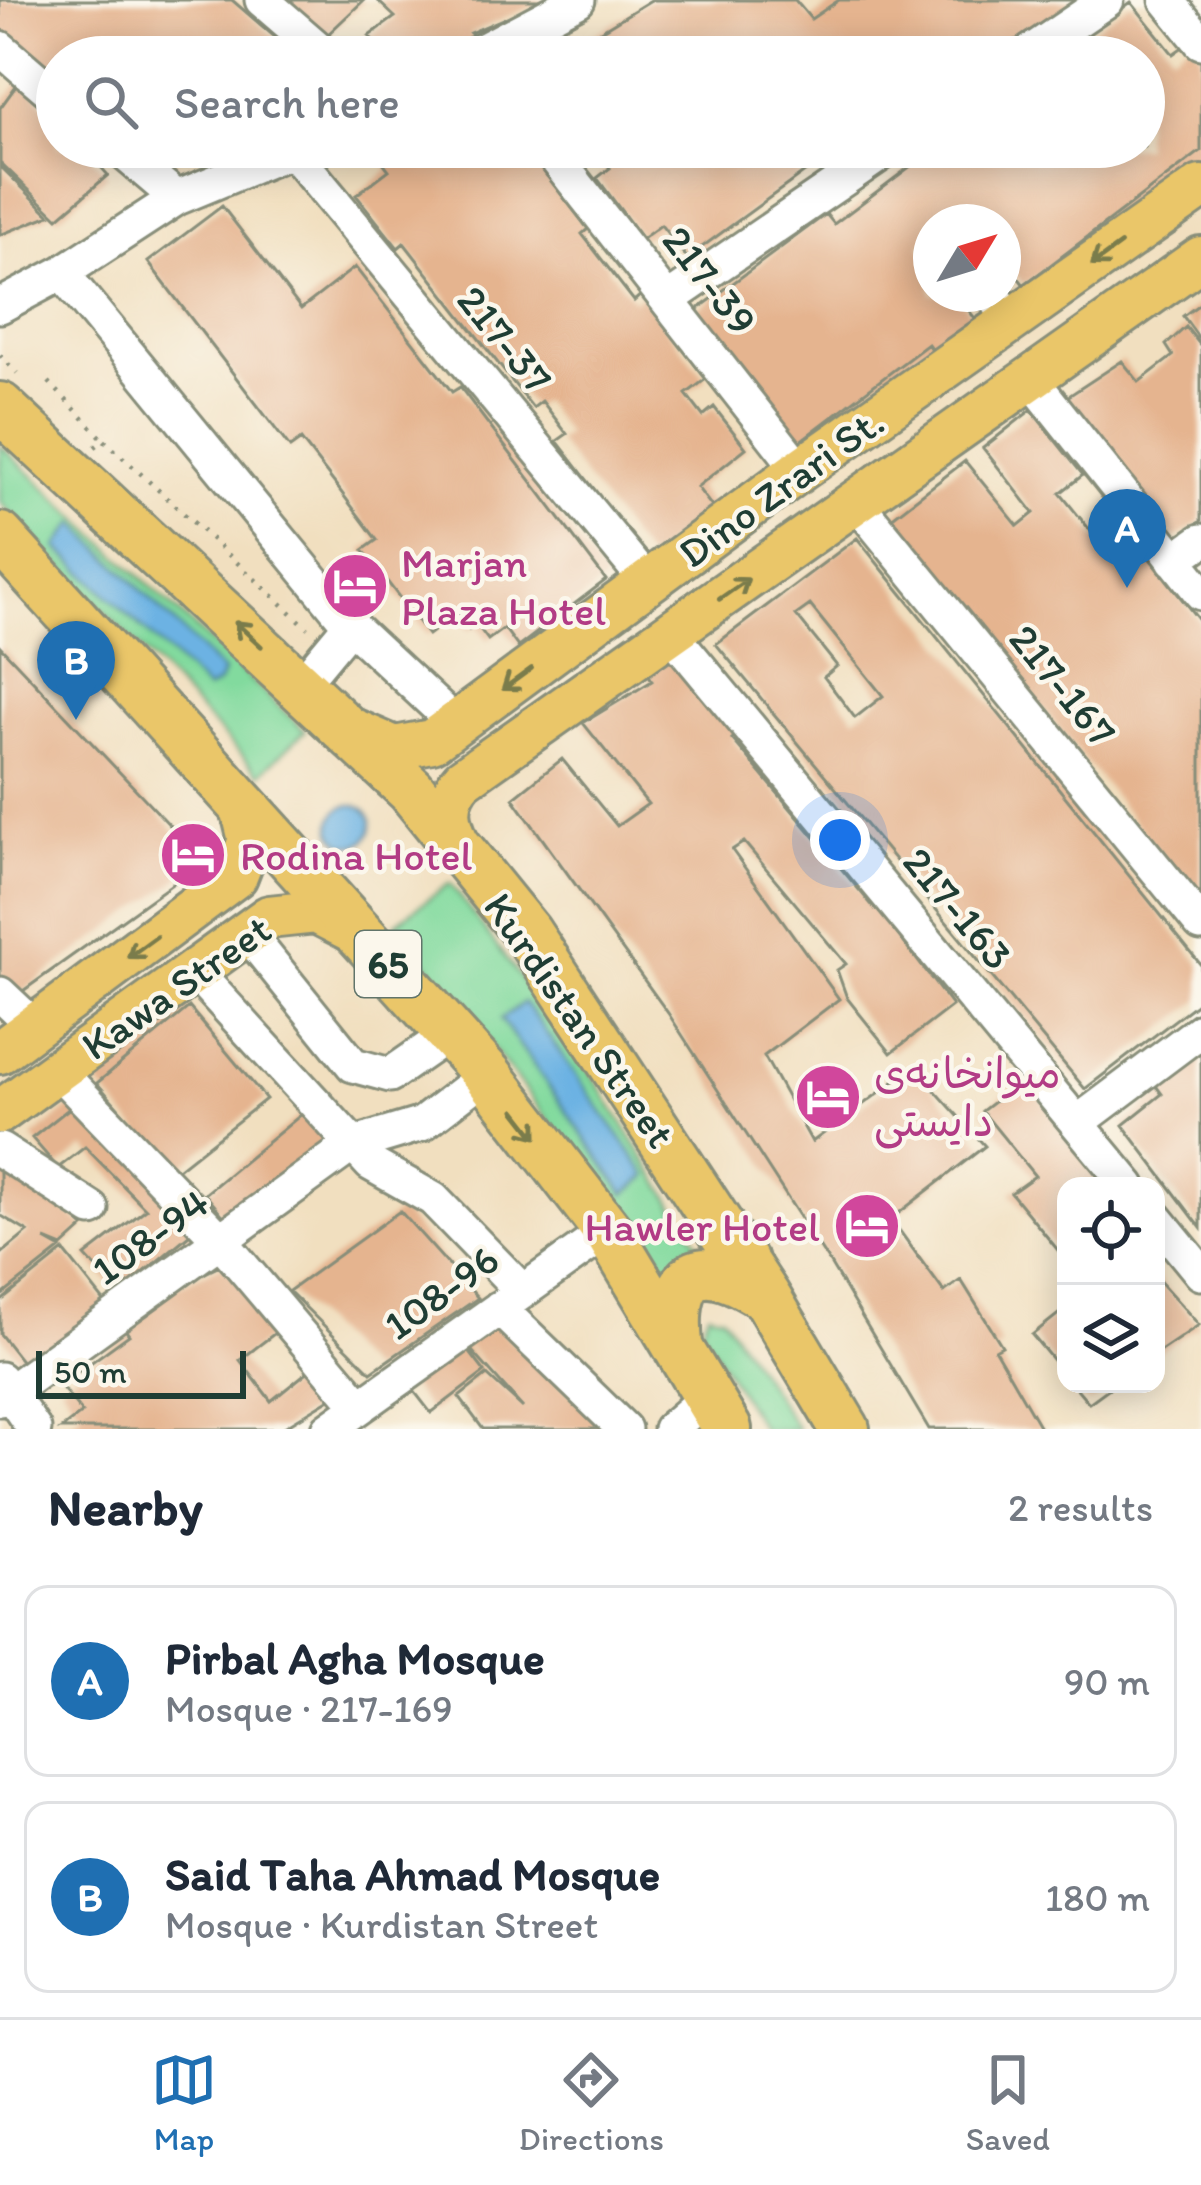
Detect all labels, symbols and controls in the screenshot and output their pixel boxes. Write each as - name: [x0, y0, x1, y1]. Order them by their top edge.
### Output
- search box: [36, 36, 1165, 168]
- icon: search: [78, 69, 144, 135]
- text: Search here: [174, 75, 400, 129]
- north arrow: [913, 204, 1021, 312]
- street label: 217-39: [652, 215, 768, 345]
- one-way arrow: [1090, 242, 1123, 267]
- street label: 217-37: [446, 275, 564, 403]
- street label: Dino Zrari St.: [668, 395, 894, 579]
- pin: A: [1088, 489, 1166, 588]
- place label: Marjan Plaza Hotel: [401, 537, 606, 636]
- hotel icon: Marjan Plaza Hotel: [320, 551, 390, 621]
- one-way arrow: [716, 576, 749, 601]
- street label: 217-167: [999, 614, 1127, 756]
- pin: B: [37, 621, 115, 720]
- one-way arrow: [234, 621, 264, 648]
- one-way arrow: [501, 666, 534, 691]
- your location: [810, 810, 870, 870]
- hotel icon: Rodina Hotel: [158, 820, 228, 890]
- place label: Rodina Hotel: [240, 830, 473, 881]
- street label: 217-163: [892, 837, 1024, 979]
- street label: Kurdistan Street: [473, 883, 687, 1157]
- street label: Kawa Street: [71, 903, 281, 1071]
- road number: 65: [355, 931, 421, 997]
- one-way arrow: [126, 933, 159, 959]
- place label: میوانخانەی دایستی: [874, 1048, 1061, 1149]
- hotel icon: میوانخانەی دایستی: [793, 1062, 863, 1132]
- one-way arrow: [513, 1108, 539, 1140]
- street label: 108-94: [81, 1176, 219, 1296]
- map controls: [1057, 1177, 1165, 1393]
- button: locate: [1057, 1177, 1165, 1285]
- hotel icon: Hawler Hotel: [832, 1191, 902, 1261]
- place label: Hawler Hotel: [584, 1201, 820, 1252]
- street label: 108-96: [374, 1233, 508, 1351]
- button: layers: [1057, 1285, 1165, 1393]
- scale bar: [36, 1345, 246, 1398]
- text: 50 m: [54, 1352, 127, 1391]
- text: Nearby: [48, 1477, 203, 1538]
- text: 2 results: [1008, 1484, 1153, 1531]
- text: Pirbal Agha Mosque: [165, 1631, 545, 1685]
- text: A: [78, 1658, 102, 1705]
- text: 90 m: [1064, 1658, 1150, 1705]
- text: Mosque · 217-169: [165, 1685, 453, 1732]
- text: Said Taha Ahmad Mosque: [165, 1847, 660, 1901]
- text: B: [77, 1874, 103, 1921]
- text: 180 m: [1045, 1874, 1150, 1921]
- text: Mosque · Kurdistan Street: [165, 1901, 598, 1948]
- tab: Map: [151, 2047, 217, 2158]
- tab: Directions: [519, 2047, 664, 2158]
- tab: Saved: [966, 2047, 1050, 2158]

